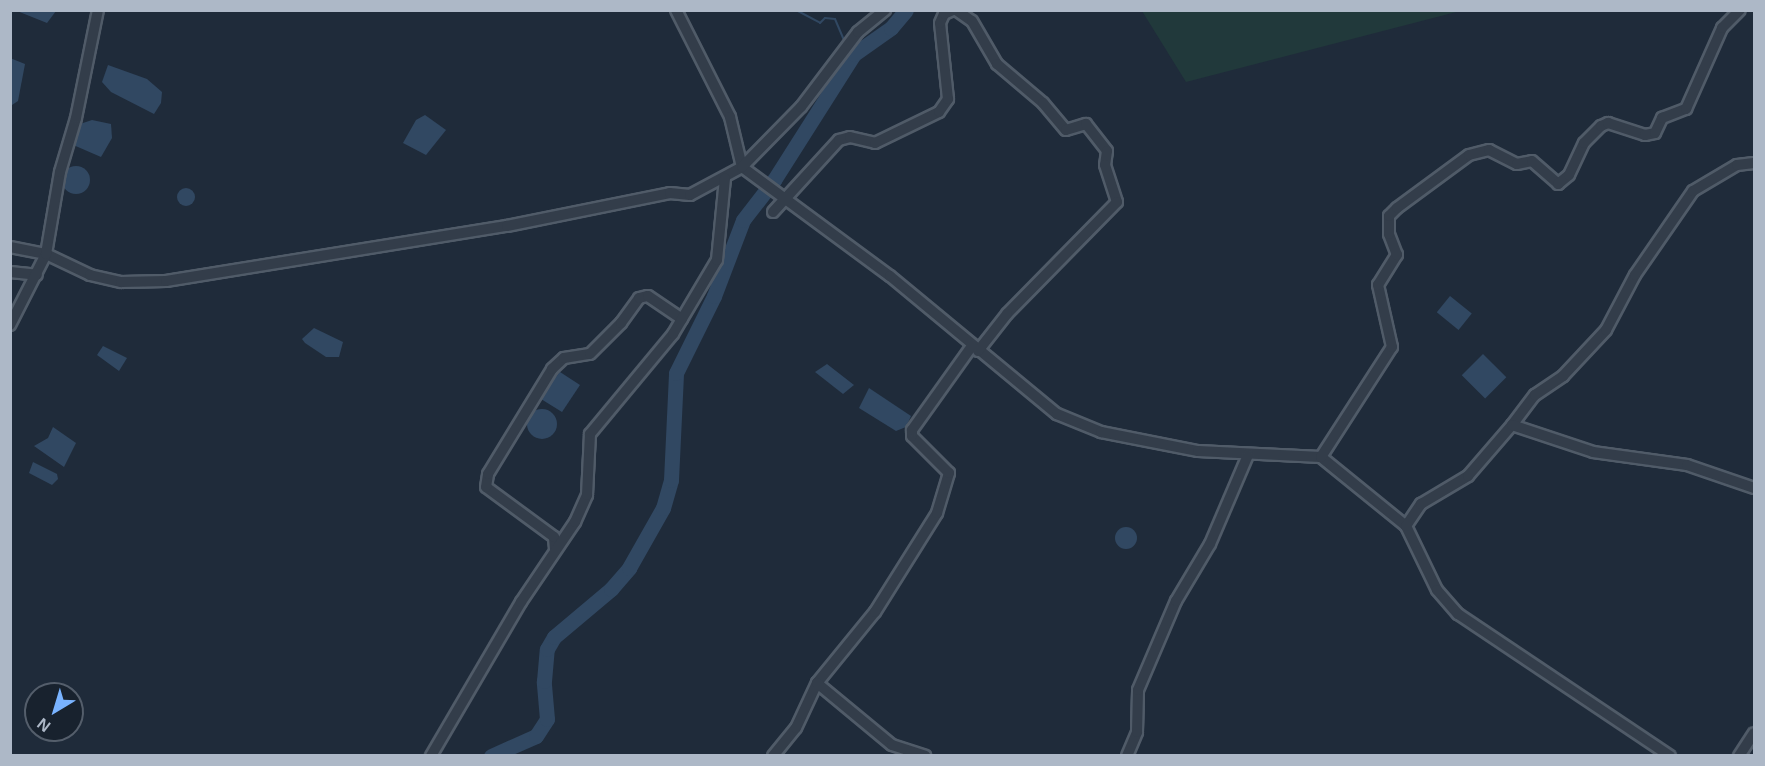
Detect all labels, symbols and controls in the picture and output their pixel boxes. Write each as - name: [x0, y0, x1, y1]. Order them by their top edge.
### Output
- north arrow: [24, 682, 84, 742]
- text: N: [34, 715, 54, 735]

